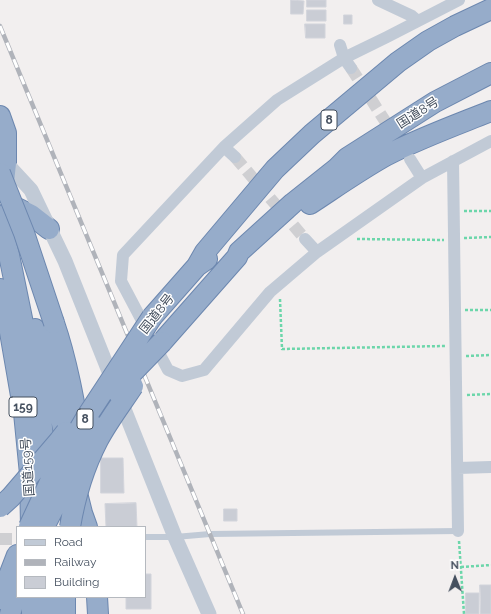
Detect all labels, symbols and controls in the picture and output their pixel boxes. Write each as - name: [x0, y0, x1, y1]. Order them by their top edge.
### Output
- street label: 国道8号: [394, 94, 442, 132]
- road number: 8: [321, 110, 337, 130]
- street label: 国道8号: [136, 291, 178, 337]
- road number: 159: [9, 397, 37, 417]
- road number: 8: [77, 409, 93, 429]
- street label: 国道159号: [18, 437, 38, 497]
- legend: [16, 526, 146, 598]
- text: Road: [54, 535, 83, 549]
- text: Railway: [54, 555, 96, 569]
- north arrow: [435, 558, 475, 598]
- text: N: [450, 559, 459, 572]
- text: Building: [54, 575, 100, 589]

